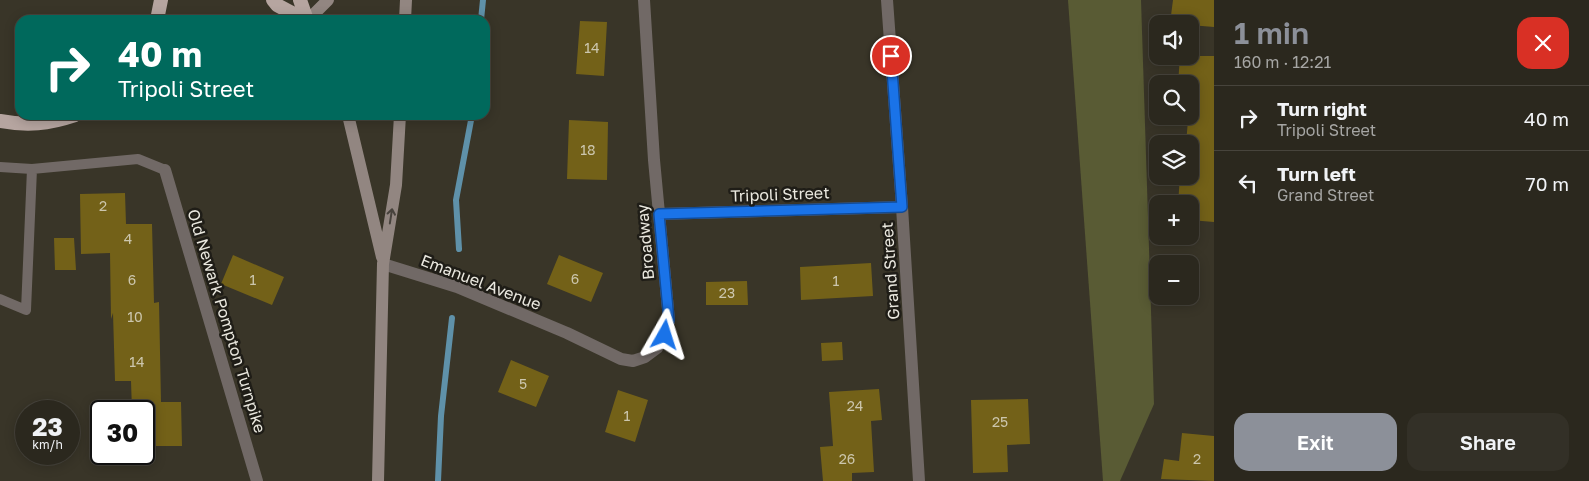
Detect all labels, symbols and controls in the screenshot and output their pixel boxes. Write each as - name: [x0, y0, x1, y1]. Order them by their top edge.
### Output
- map controls: [1149, 15, 1199, 305]
- button: sound: [1149, 15, 1199, 65]
- text: 1 min: [1234, 15, 1309, 51]
- button: close: [1517, 17, 1569, 69]
- text: 40 m: [118, 33, 202, 75]
- icon: right: [35, 35, 100, 100]
- pin: [870, 35, 912, 77]
- house number: 14: [584, 39, 600, 56]
- icon: arrive: [877, 42, 905, 70]
- text: 160 m · 12:21: [1234, 52, 1331, 72]
- text: Tripoli Street: [118, 75, 254, 102]
- button: search: [1149, 75, 1199, 125]
- text: Turn right: [1277, 97, 1367, 120]
- icon: right: [1234, 104, 1262, 132]
- text: 40 m: [1524, 107, 1569, 130]
- text: Tripoli Street: [1277, 120, 1376, 140]
- button: layers: [1149, 135, 1199, 185]
- house number: 18: [580, 141, 596, 158]
- text: Turn left: [1277, 162, 1356, 185]
- icon: left: [1234, 169, 1262, 197]
- text: 70 m: [1526, 172, 1569, 195]
- street label: Tripoli Street: [730, 182, 830, 206]
- text: Grand Street: [1277, 185, 1374, 205]
- button: +: [1149, 195, 1199, 245]
- house number: 2: [99, 197, 107, 214]
- street label: Broadway: [632, 203, 658, 281]
- street label: Old Newark Pompton Turnpike: [183, 207, 271, 435]
- one-way arrow: [386, 209, 396, 225]
- street label: Grand Street: [877, 222, 903, 320]
- house number: 4: [124, 230, 132, 247]
- street label: Emanuel Avenue: [418, 250, 544, 314]
- button: −: [1149, 255, 1199, 305]
- house number: 6: [571, 270, 579, 287]
- house number: 6: [128, 271, 136, 288]
- house number: 1: [250, 271, 257, 288]
- house number: 1: [833, 272, 840, 289]
- house number: 23: [719, 284, 735, 301]
- house number: 10: [127, 308, 143, 325]
- position arrow: [638, 308, 690, 360]
- house number: 14: [129, 353, 145, 370]
- house number: 5: [519, 375, 527, 392]
- house number: 24: [847, 397, 863, 414]
- speed limit sign: 30: [90, 400, 155, 465]
- house number: 1: [624, 407, 631, 424]
- text: 23: [32, 411, 63, 442]
- house number: 25: [992, 413, 1008, 430]
- button: Exit: [1234, 413, 1397, 471]
- button: Share: [1407, 413, 1569, 471]
- text: km/h: [32, 437, 63, 452]
- house number: 26: [839, 450, 855, 467]
- house number: 2: [1193, 450, 1201, 467]

